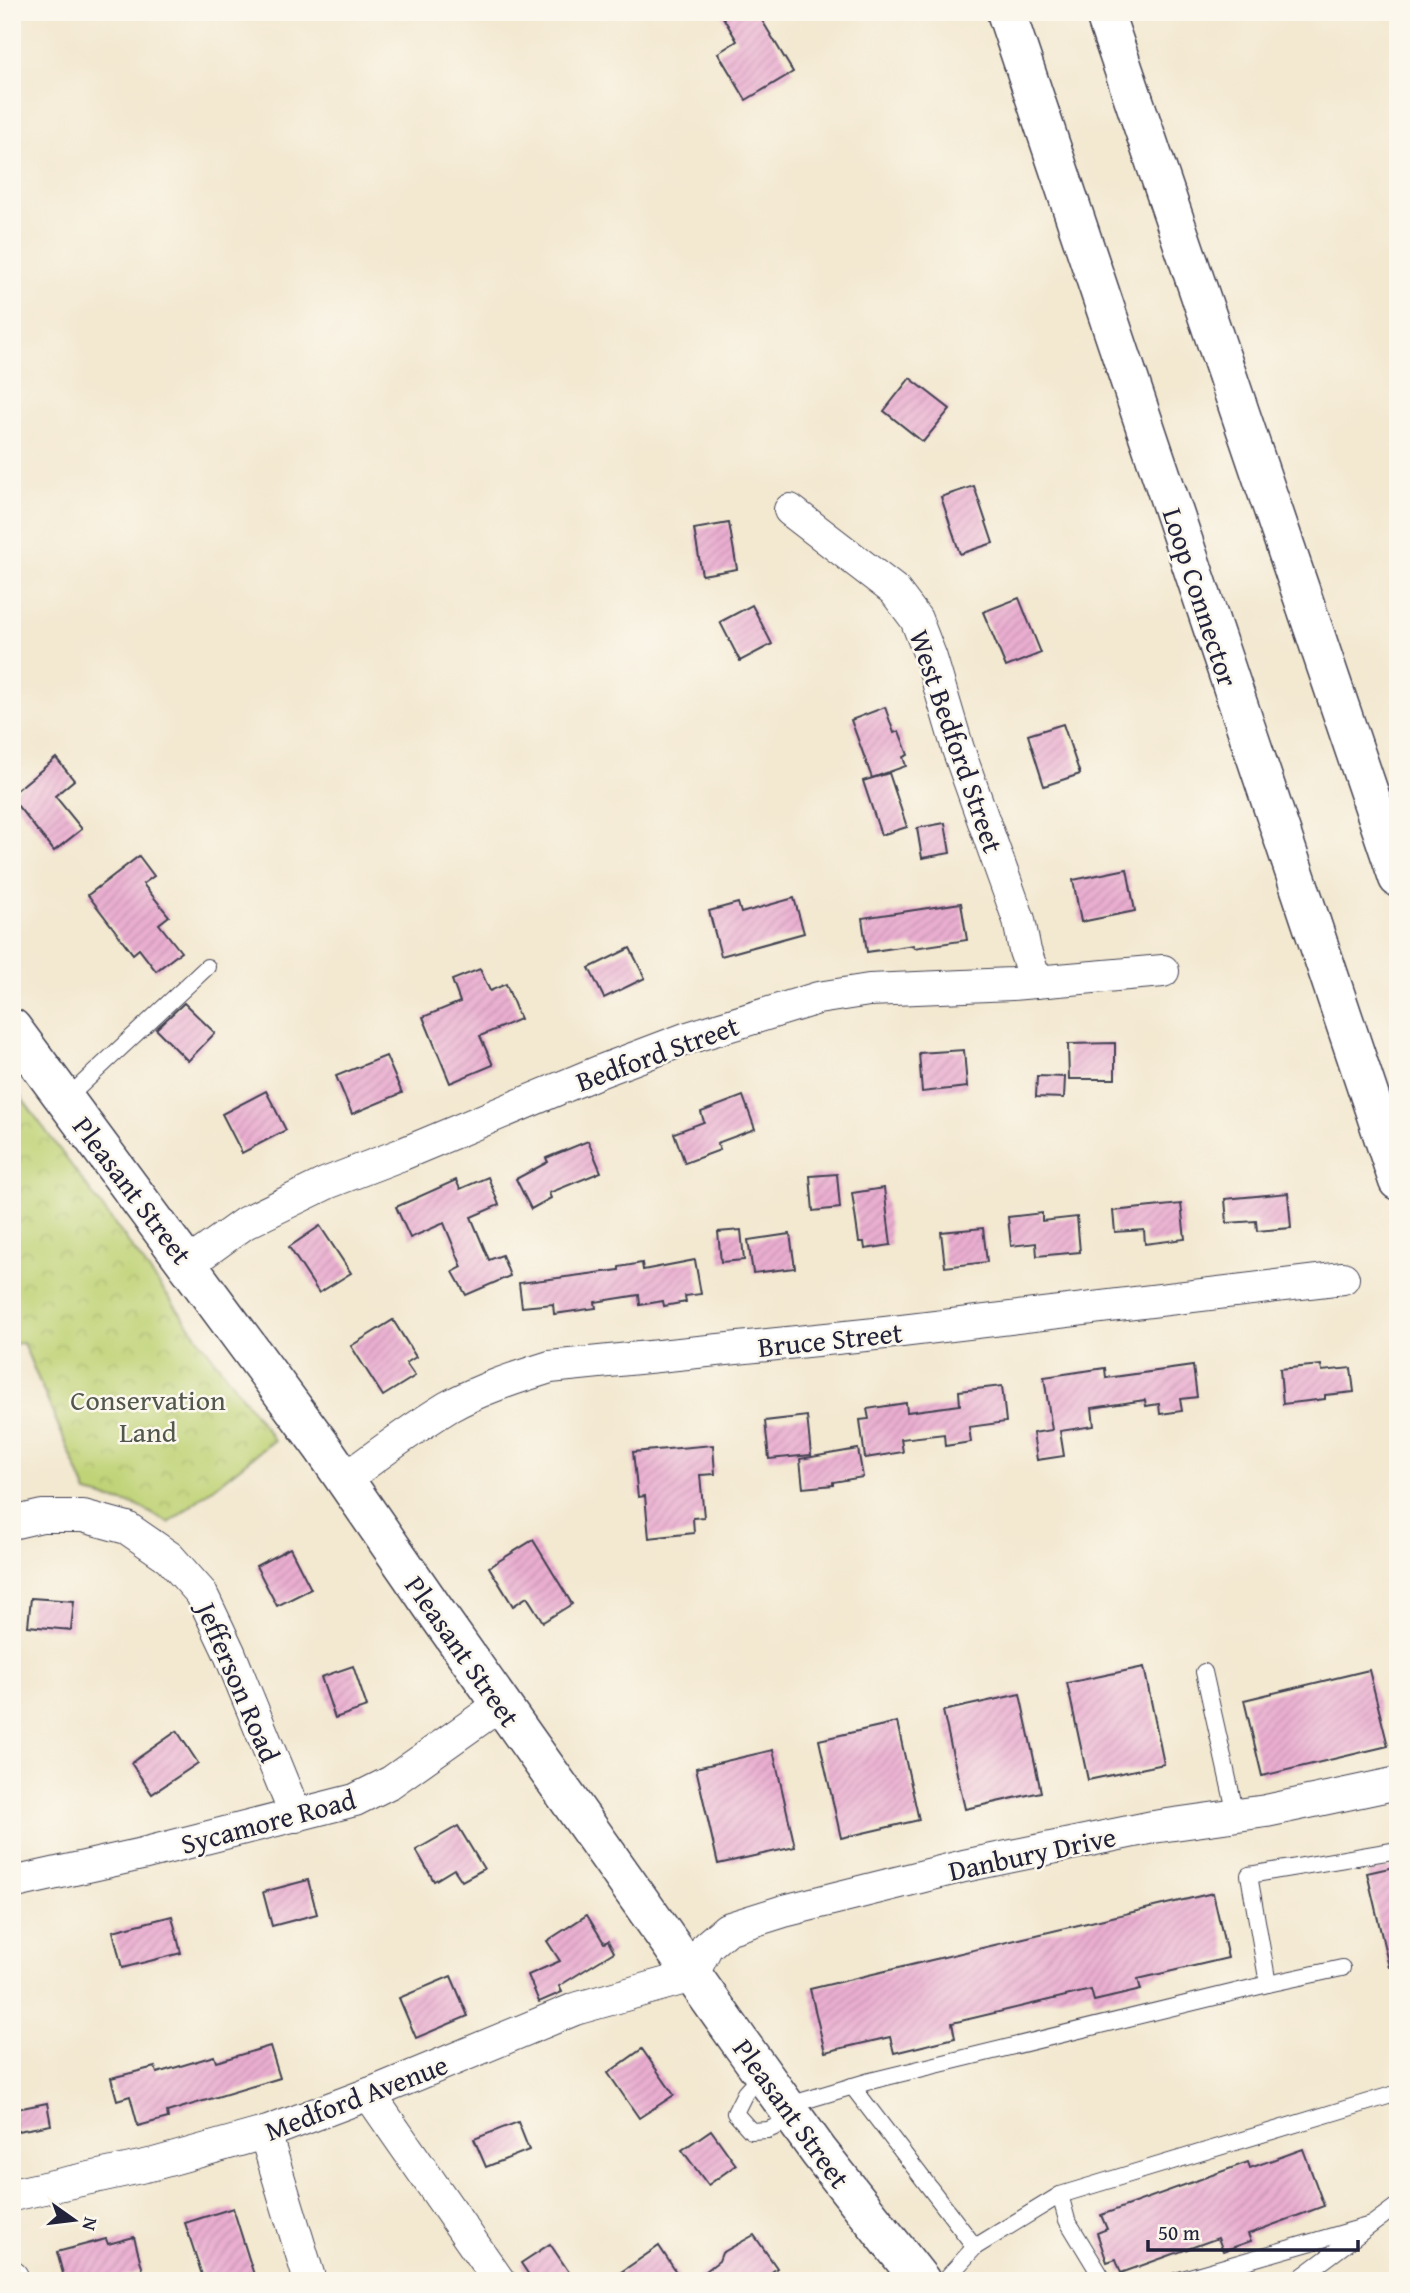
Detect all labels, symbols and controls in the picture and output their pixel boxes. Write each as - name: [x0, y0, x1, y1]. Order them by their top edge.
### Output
- street label: Loop Connector: [1153, 502, 1249, 692]
- street label: West Bedford Street: [900, 624, 1014, 858]
- street label: Bedford Street: [570, 1005, 744, 1101]
- street label: Pleasant Street: [64, 1107, 202, 1273]
- street label: Bruce Street: [756, 1311, 904, 1367]
- park label: Conservation Land: [70, 1379, 226, 1452]
- street label: Pleasant Street: [396, 1567, 530, 1735]
- street label: Jefferson Road: [186, 1593, 291, 1769]
- street label: Sycamore Road: [176, 1778, 360, 1864]
- street label: Danbury Drive: [945, 1815, 1119, 1891]
- street label: Pleasant Street: [724, 2030, 860, 2196]
- street label: Medford Avenue: [259, 2043, 453, 2151]
- north arrow: [38, 2184, 108, 2254]
- scale bar: [1148, 2209, 1358, 2253]
- text: N: [75, 2215, 106, 2234]
- text: 50 m: [1158, 2217, 1200, 2248]

